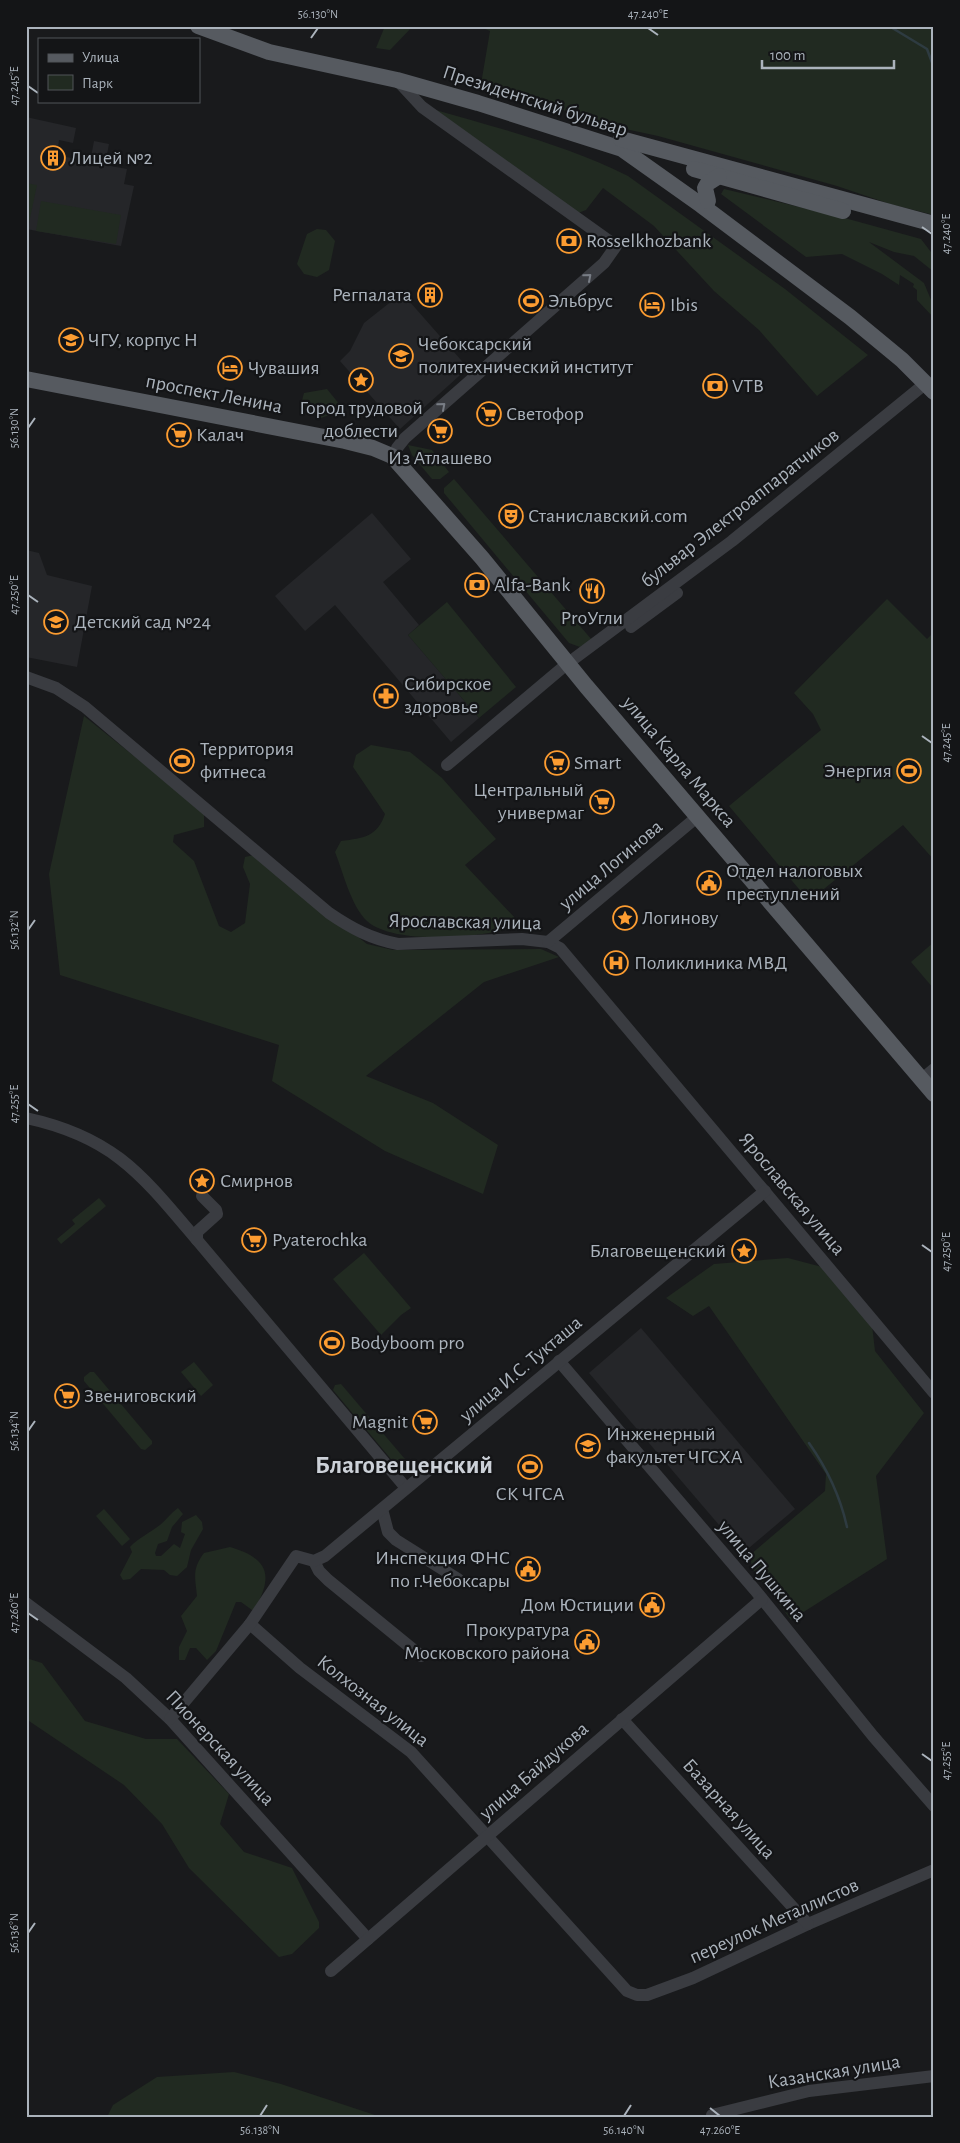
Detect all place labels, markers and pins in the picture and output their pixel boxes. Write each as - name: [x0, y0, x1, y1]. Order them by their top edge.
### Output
- building icon: Лицей №2: [40, 145, 66, 171]
- place label: Лицей №2: [70, 148, 153, 168]
- bank icon: Rosselkhozbank: [556, 228, 582, 254]
- place label: Rosselkhozbank: [586, 231, 711, 251]
- building icon: Регпалата: [417, 282, 443, 308]
- place label: Регпалата: [332, 285, 412, 305]
- sports icon: Эльбрус: [518, 288, 544, 314]
- place label: Эльбрус: [548, 291, 613, 311]
- hotel icon: Ibis: [639, 292, 665, 318]
- place label: Ibis: [670, 295, 698, 315]
- school or university icon: ЧГУ, корпус Н: [58, 327, 84, 353]
- place label: ЧГУ, корпус Н: [88, 330, 198, 350]
- place label: Чебоксарский политехнический институт: [418, 334, 634, 377]
- school or university icon: Чебоксарский политехнический институт: [388, 343, 414, 369]
- hotel icon: Чувашия: [217, 355, 243, 381]
- place label: Чувашия: [248, 358, 320, 378]
- place icon: Город трудовой доблести: [348, 367, 374, 393]
- bank icon: VTB: [702, 373, 728, 399]
- place label: VTB: [732, 376, 764, 396]
- place label: Город трудовой доблести: [299, 398, 423, 441]
- supermarket icon: Светофор: [476, 401, 502, 427]
- place label: Светофор: [506, 404, 584, 424]
- supermarket icon: Из Атлашево: [427, 418, 453, 444]
- supermarket icon: Калач: [166, 422, 192, 448]
- place label: Калач: [196, 425, 244, 445]
- place label: Из Атлашево: [388, 448, 492, 468]
- theatre icon: Станиславский.com: [498, 503, 524, 529]
- place label: Станиславский.com: [528, 506, 688, 526]
- bank icon: Alfa-Bank: [464, 572, 490, 598]
- place label: Alfa-Bank: [494, 575, 570, 595]
- restaurant icon: ProУгли: [579, 578, 605, 604]
- place label: ProУгли: [561, 608, 623, 628]
- school or university icon: Детский сад №24: [43, 609, 69, 635]
- place label: Детский сад №24: [74, 612, 211, 632]
- place label: Сибирское здоровье: [404, 674, 491, 717]
- pharmacy icon: Сибирское здоровье: [373, 683, 399, 709]
- place label: Территория фитнеса: [200, 739, 294, 782]
- sports icon: Территория фитнеса: [169, 748, 195, 774]
- supermarket icon: Smart: [544, 750, 570, 776]
- place label: Smart: [574, 753, 622, 773]
- sports icon: Энергия: [896, 758, 922, 784]
- place label: Энергия: [824, 761, 892, 781]
- place label: Центральный универмаг: [473, 780, 584, 823]
- supermarket icon: Центральный универмаг: [589, 789, 615, 815]
- place label: Отдел налоговых преступлений: [726, 861, 863, 904]
- public building icon: Отдел налоговых преступлений: [696, 870, 722, 896]
- place icon: Логинову: [612, 905, 638, 931]
- place label: Логинову: [642, 908, 719, 928]
- hospital icon: Поликлиника МВД: [603, 950, 629, 976]
- place label: Поликлиника МВД: [634, 953, 787, 973]
- place icon: Смирнов: [189, 1168, 215, 1194]
- place label: Смирнов: [220, 1171, 293, 1191]
- supermarket icon: Pyaterochka: [241, 1227, 267, 1253]
- place label: Pyaterochka: [272, 1230, 368, 1250]
- place icon: Благовещенский: [731, 1238, 757, 1264]
- place label: Благовещенский: [589, 1241, 726, 1261]
- sports icon: Bodyboom pro: [319, 1330, 345, 1356]
- place label: Bodyboom pro: [350, 1333, 465, 1353]
- supermarket icon: Звениговский: [54, 1383, 80, 1409]
- place label: Звениговский: [84, 1386, 197, 1406]
- supermarket icon: Magnit: [412, 1409, 438, 1435]
- place label: Magnit: [352, 1412, 409, 1432]
- place label: Инженерный факультет ЧГСХА: [606, 1424, 743, 1467]
- school or university icon: Инженерный факультет ЧГСХА: [575, 1433, 601, 1459]
- sports icon: СК ЧГСА: [517, 1454, 543, 1480]
- place label: СК ЧГСА: [496, 1484, 565, 1504]
- place label: Инспекция ФНС по г.Чебоксары: [375, 1548, 510, 1591]
- public building icon: Инспекция ФНС по г.Чебоксары: [515, 1556, 541, 1582]
- public building icon: Дом Юстиции: [639, 1592, 665, 1618]
- place label: Дом Юстиции: [521, 1595, 634, 1615]
- place label: Прокуратура Московского района: [404, 1620, 570, 1663]
- public building icon: Прокуратура Московского района: [574, 1629, 600, 1655]

